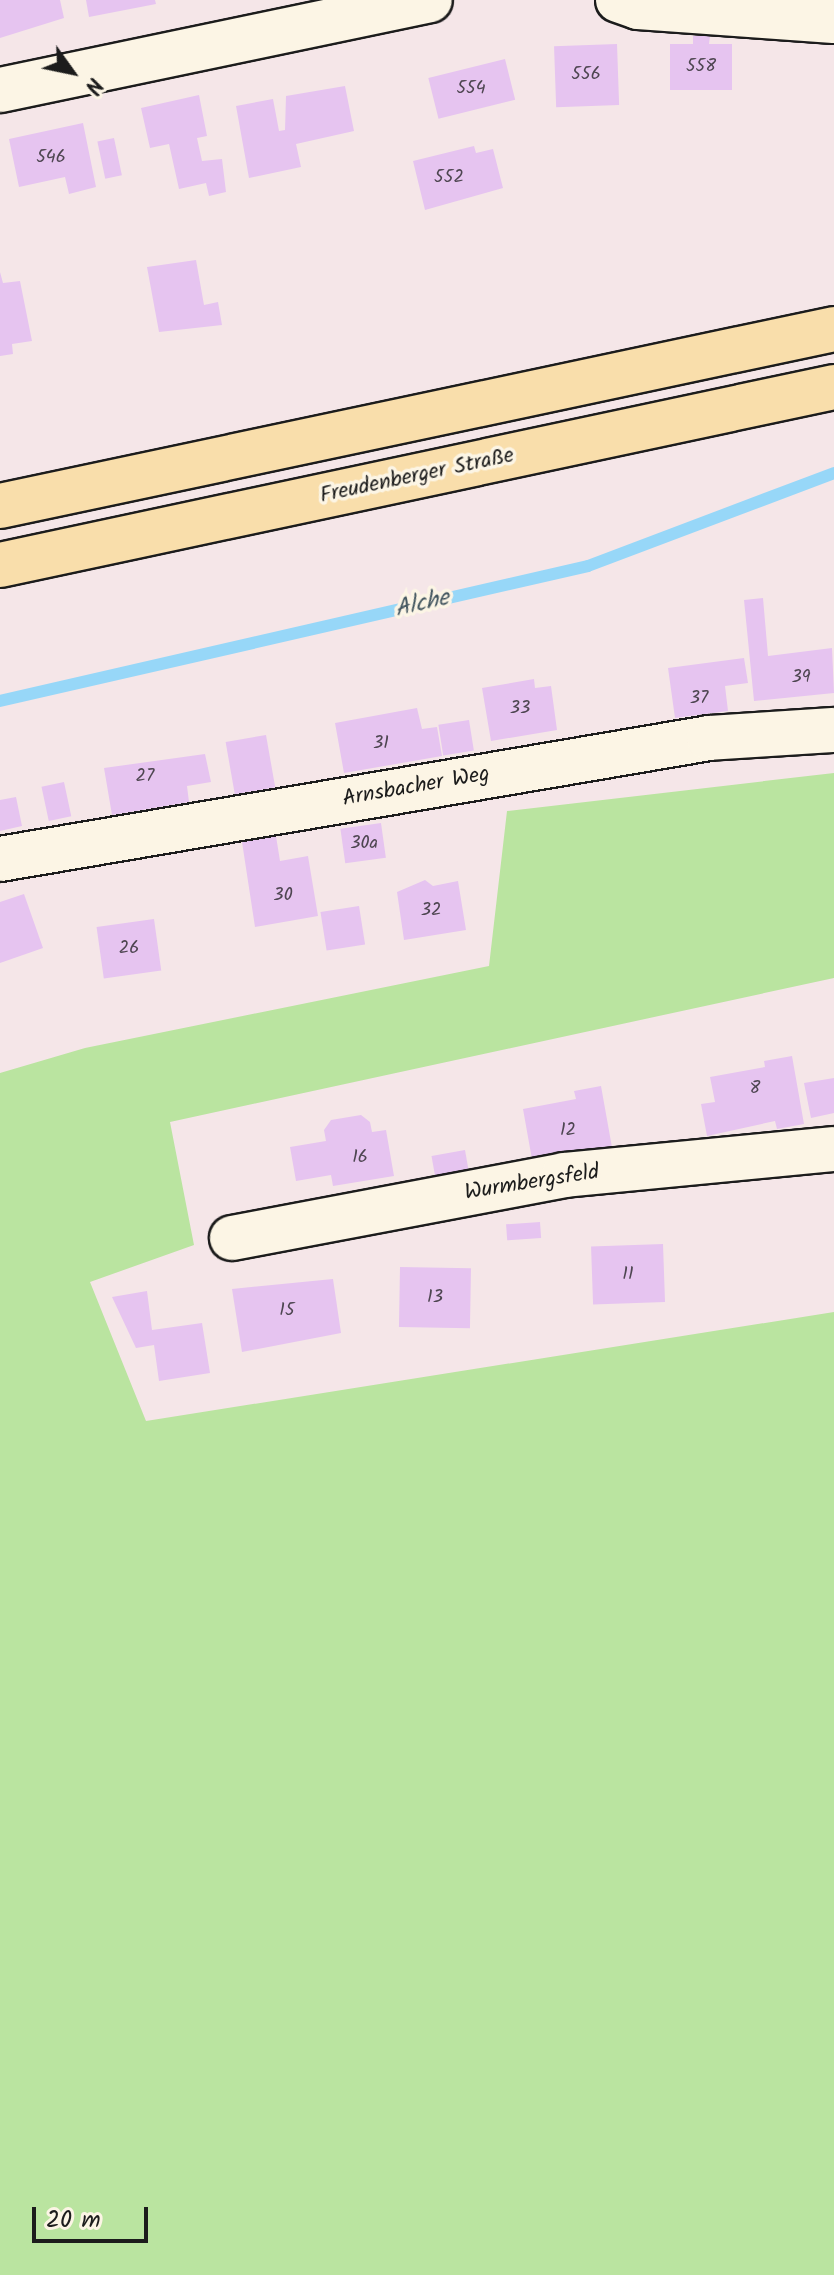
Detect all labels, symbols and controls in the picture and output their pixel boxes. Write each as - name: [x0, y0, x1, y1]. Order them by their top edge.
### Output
- north arrow: [32, 32, 112, 112]
- house number: 558: [686, 56, 716, 78]
- house number: 556: [571, 64, 601, 86]
- text: N: [74, 70, 111, 101]
- house number: 554: [456, 78, 486, 100]
- house number: 546: [36, 147, 66, 169]
- house number: 552: [434, 167, 464, 189]
- street label: Freudenberger Straße: [318, 443, 516, 509]
- water label: Alche: [392, 584, 452, 624]
- house number: 39: [791, 667, 811, 689]
- house number: 37: [690, 688, 708, 710]
- house number: 33: [510, 698, 530, 720]
- house number: 31: [373, 733, 389, 755]
- street label: Arnsbacher Weg: [340, 761, 492, 813]
- house number: 27: [136, 766, 154, 788]
- house number: 30a: [350, 833, 378, 855]
- house number: 30: [273, 885, 293, 907]
- house number: 32: [421, 900, 441, 922]
- house number: 26: [119, 938, 139, 960]
- house number: 8: [750, 1078, 760, 1100]
- house number: 12: [560, 1120, 576, 1142]
- house number: 16: [352, 1147, 368, 1169]
- street label: Wurmbergsfeld: [463, 1159, 601, 1207]
- house number: 11: [622, 1264, 634, 1286]
- house number: 13: [427, 1287, 443, 1309]
- house number: 15: [279, 1300, 295, 1322]
- scale bar: [36, 2191, 152, 2241]
- text: 20 m: [46, 2201, 101, 2240]

